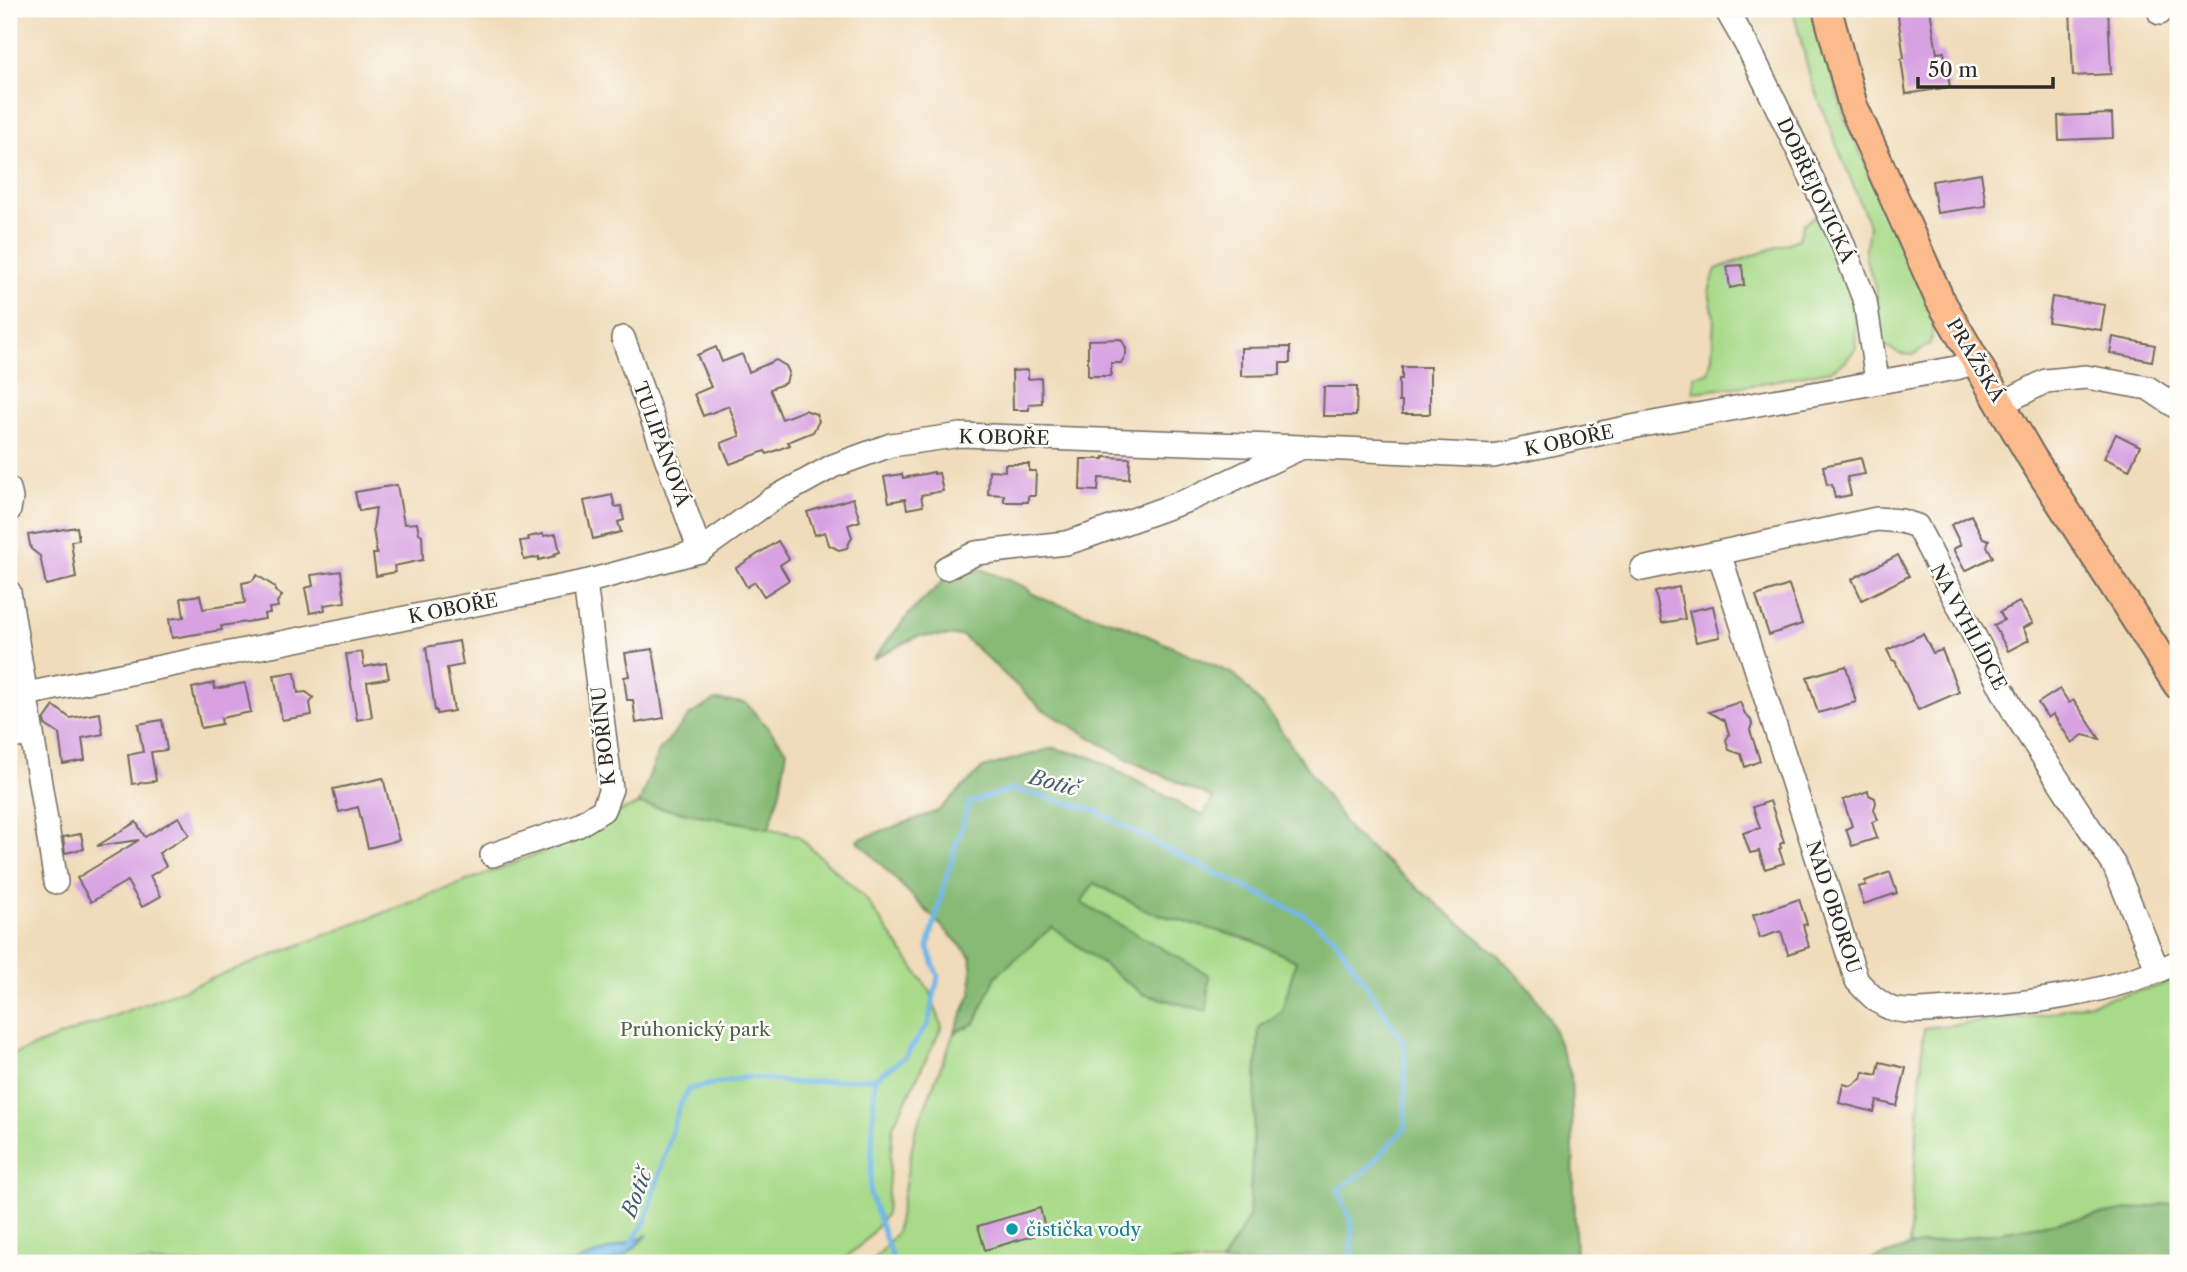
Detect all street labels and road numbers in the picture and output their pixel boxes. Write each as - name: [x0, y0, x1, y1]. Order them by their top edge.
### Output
- street label: DOBŘEJOVICKÁ: [1772, 114, 1861, 267]
- street label: PRAŽSKÁ: [1942, 314, 2011, 407]
- street label: TULIPÁNOVÁ: [628, 379, 695, 511]
- street label: K OBOŘE: [1522, 419, 1616, 461]
- street label: K OBOŘE: [958, 424, 1050, 450]
- street label: NA VYHLÍDCE: [1926, 560, 2011, 694]
- street label: K OBOŘE: [406, 588, 500, 628]
- street label: K BOŘÍNU: [586, 685, 620, 787]
- street label: NAD OBOROU: [1801, 838, 1866, 977]

